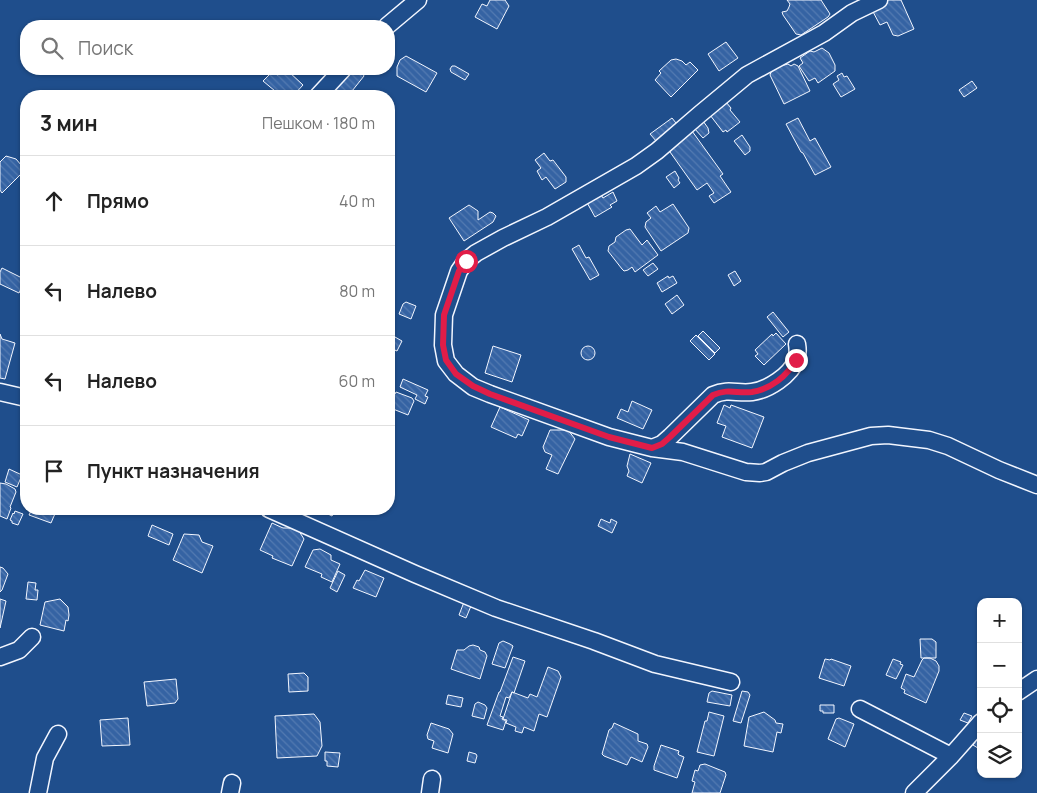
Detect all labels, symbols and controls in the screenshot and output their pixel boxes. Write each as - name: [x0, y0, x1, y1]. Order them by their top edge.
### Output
- search box: [20, 20, 395, 75]
- icon: search: [38, 34, 66, 62]
- text: Поиск: [78, 35, 133, 61]
- text: 3 мин: [40, 109, 97, 137]
- text: Пешком · 180 m: [262, 112, 375, 134]
- icon: ahead: [40, 187, 68, 215]
- text: Прямо: [87, 188, 149, 214]
- text: 40 m: [339, 190, 375, 212]
- route start: [455, 250, 478, 273]
- icon: left: [40, 277, 68, 305]
- text: Налево: [87, 278, 157, 304]
- text: 80 m: [339, 280, 375, 302]
- route end: [785, 349, 808, 372]
- icon: left: [40, 367, 68, 395]
- text: Налево: [87, 368, 157, 394]
- text: 60 m: [339, 370, 375, 392]
- icon: arrive: [40, 457, 68, 485]
- text: Пункт назначения: [87, 458, 260, 484]
- map controls: [977, 598, 1022, 778]
- button: +: [977, 598, 1022, 643]
- button: −: [977, 643, 1022, 688]
- button: locate: [977, 688, 1022, 733]
- button: layers: [977, 733, 1022, 778]

